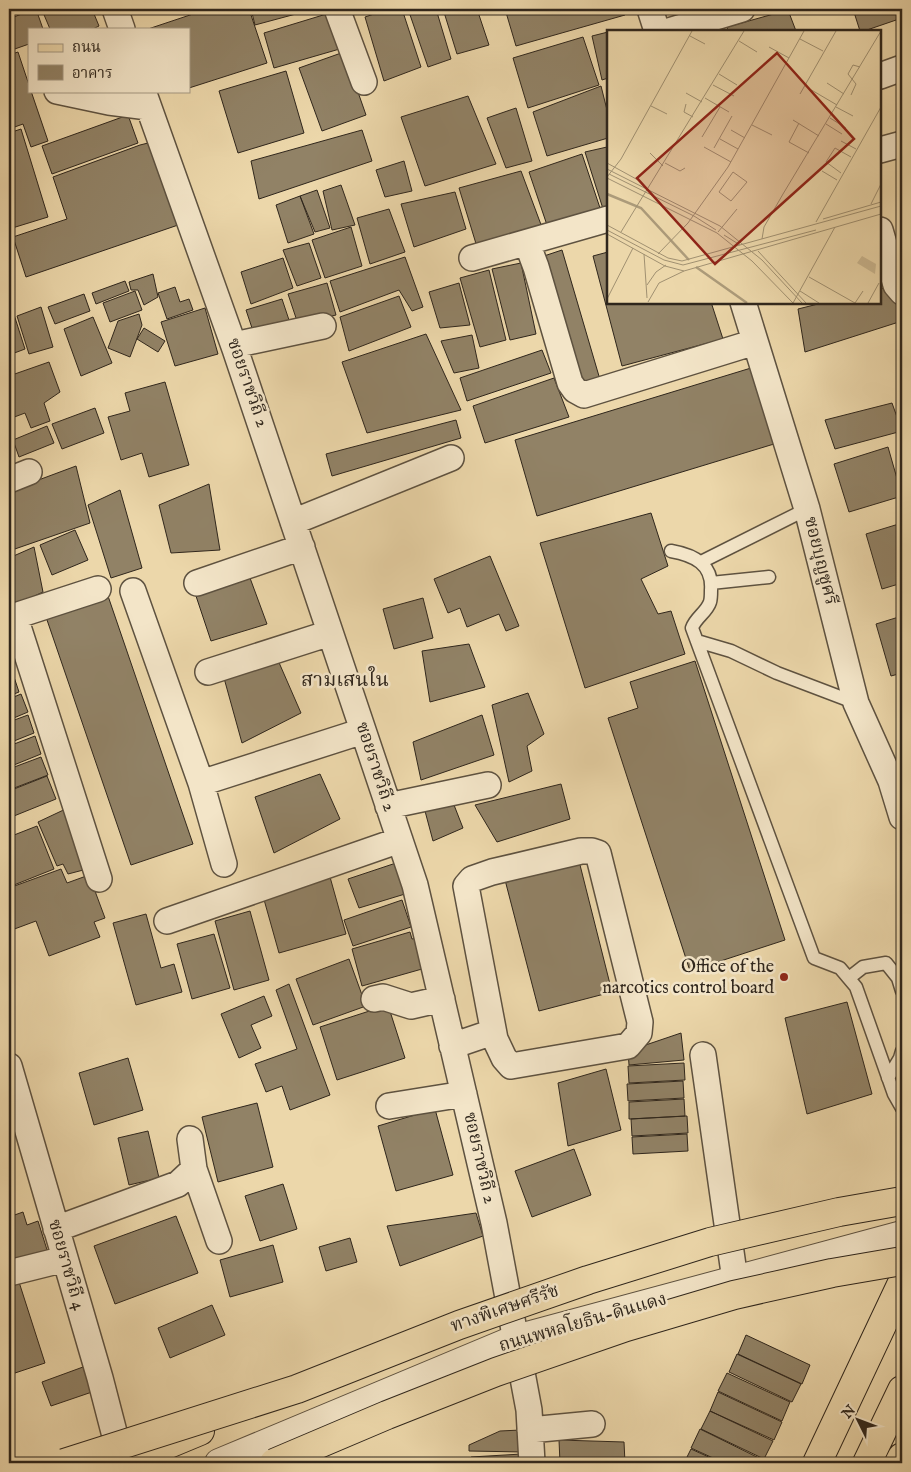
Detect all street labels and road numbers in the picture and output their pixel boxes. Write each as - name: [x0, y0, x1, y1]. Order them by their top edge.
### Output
- street label: ซอยราชวิถี 2: [221, 335, 273, 431]
- street label: ซอยบุญชูศรี: [798, 514, 842, 608]
- street label: ซอยราชวิถี 2: [350, 719, 400, 815]
- street label: ซอยราชวิถี 2: [457, 1110, 501, 1206]
- street label: ซอยราชวิถี 4: [42, 1217, 90, 1313]
- street label: ทางพิเศษศรีรัช: [448, 1280, 562, 1338]
- street label: ถนนพหลโยธิน-ดินแดง: [496, 1285, 670, 1358]

